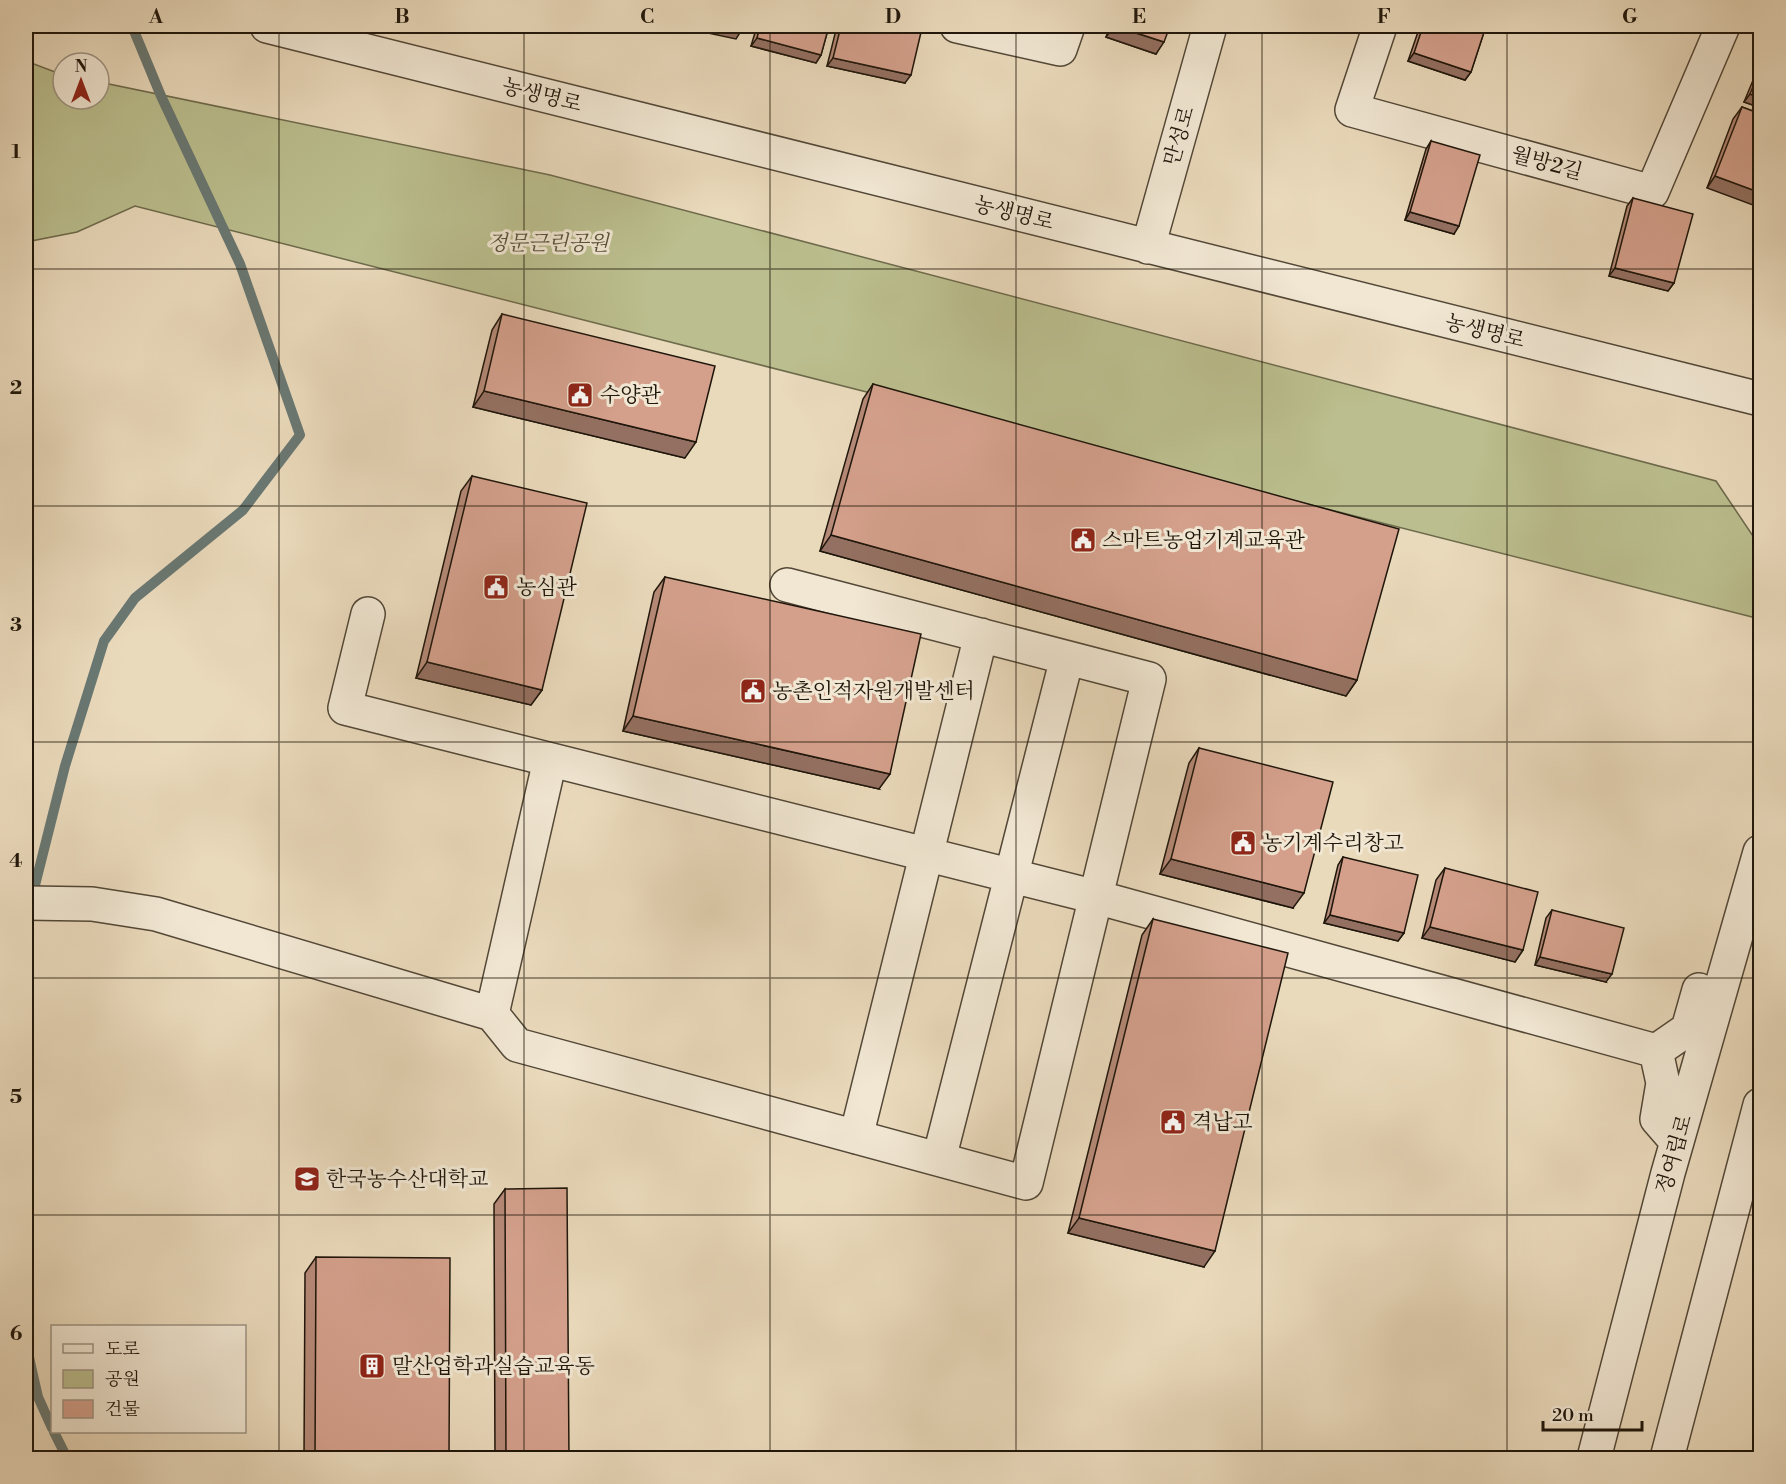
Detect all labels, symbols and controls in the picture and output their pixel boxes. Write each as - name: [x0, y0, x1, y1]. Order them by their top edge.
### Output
- text: A: [148, 5, 164, 30]
- text: B: [394, 5, 410, 30]
- text: C: [640, 5, 654, 30]
- text: D: [885, 5, 901, 30]
- text: E: [1132, 5, 1146, 30]
- text: F: [1377, 5, 1391, 30]
- text: G: [1622, 5, 1638, 30]
- north arrow: [51, 51, 111, 111]
- text: N: [75, 57, 88, 77]
- street label: 농생명로: [499, 74, 584, 118]
- street label: 만성로: [1159, 103, 1201, 169]
- text: 1: [11, 140, 21, 165]
- street label: 월방2길: [1508, 142, 1585, 186]
- street label: 농생명로: [971, 192, 1056, 236]
- park label: 정문근린공원: [487, 231, 611, 257]
- street label: 농생명로: [1442, 310, 1527, 354]
- text: 2: [10, 376, 22, 401]
- public building icon: 수양관: [565, 380, 595, 410]
- place label: 수양관: [600, 383, 662, 409]
- public building icon: 스마트농업기계교육관: [1068, 525, 1098, 555]
- place label: 스마트농업기계교육관: [1102, 528, 1306, 554]
- public building icon: 농심관: [481, 572, 511, 602]
- place label: 농심관: [516, 575, 578, 601]
- text: 3: [10, 613, 22, 638]
- public building icon: 농촌인적자원개발센터: [738, 676, 768, 706]
- place label: 농촌인적자원개발센터: [772, 679, 975, 705]
- public building icon: 농기계수리창고: [1228, 828, 1258, 858]
- place label: 농기계수리창고: [1262, 831, 1404, 857]
- text: 4: [9, 849, 23, 874]
- text: 5: [10, 1085, 22, 1110]
- public building icon: 격납고: [1158, 1107, 1188, 1137]
- place label: 격납고: [1192, 1110, 1253, 1136]
- street label: 정여립로: [1651, 1112, 1699, 1197]
- school or university icon: 한국농수산대학교: [292, 1164, 322, 1194]
- place label: 한국농수산대학교: [326, 1167, 488, 1193]
- text: 6: [10, 1322, 23, 1347]
- legend: [51, 1325, 246, 1433]
- text: 도로: [105, 1338, 140, 1361]
- building icon: 말산업학과실습교육동: [357, 1351, 387, 1381]
- place label: 말산업학과실습교육동: [392, 1354, 595, 1380]
- text: 공원: [105, 1368, 140, 1391]
- scale bar: [1543, 1394, 1642, 1432]
- text: 건물: [105, 1398, 140, 1421]
- text: 20 m: [1552, 1404, 1594, 1427]

